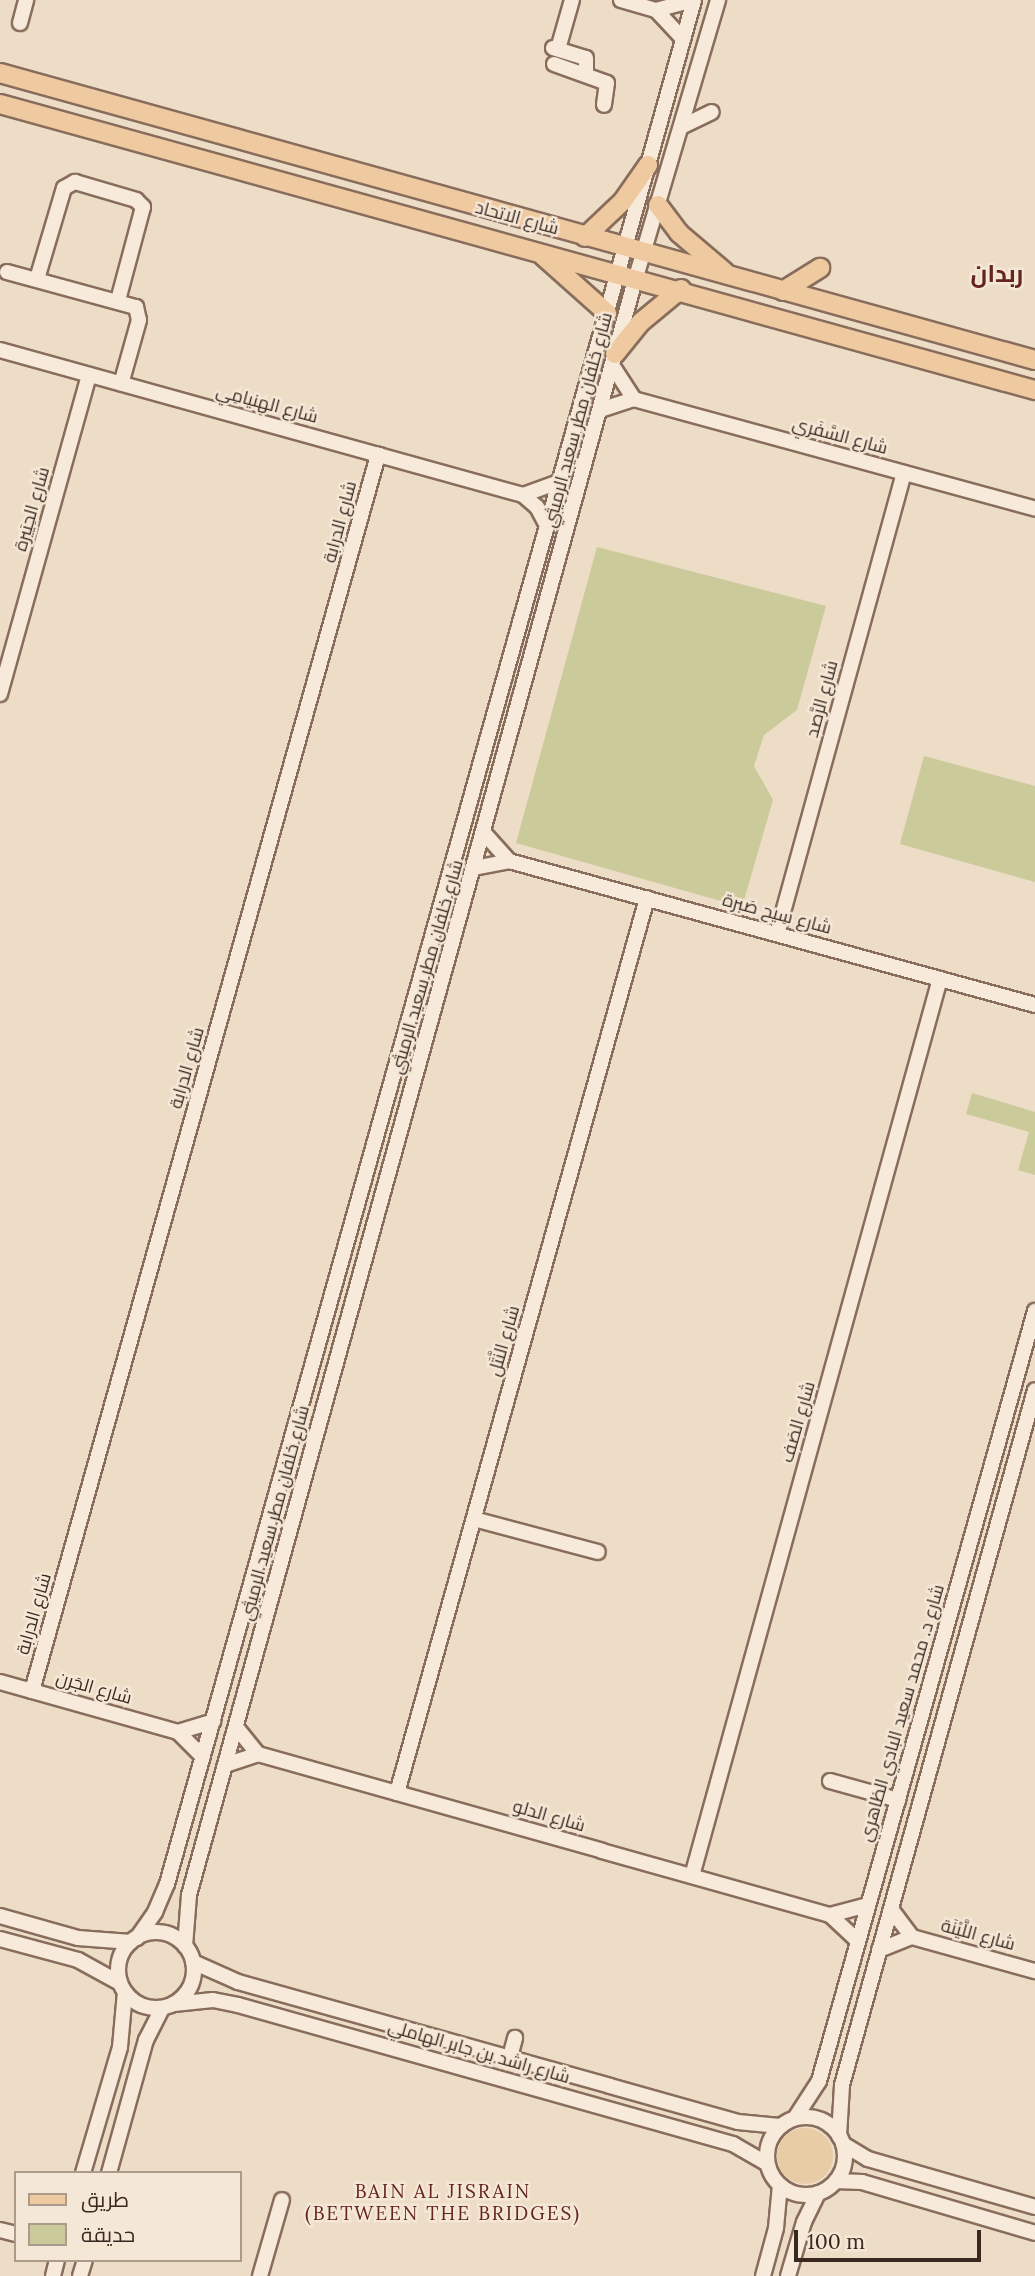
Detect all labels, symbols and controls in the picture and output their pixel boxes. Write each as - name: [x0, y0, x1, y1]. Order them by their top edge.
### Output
- street label: شارع الاتحاد: [473, 196, 561, 240]
- district label: ربدان: [971, 260, 1023, 288]
- street label: شارع خلفان مطر سعيد الرميثي: [539, 310, 617, 530]
- street label: شارع الهِنيامِي: [214, 380, 320, 428]
- street label: شارع السَّفَري: [790, 413, 890, 459]
- street label: شارع الحِيَيرة: [10, 464, 54, 554]
- street label: شارع الدرابة: [319, 479, 361, 565]
- street label: شارع الرَّصد: [801, 658, 843, 740]
- street label: شارع خلفان مطر سعيد الرميثي: [386, 857, 468, 1077]
- street label: شارع سِيح صَبرة: [720, 889, 834, 939]
- street label: شارع الدرابة: [165, 1025, 209, 1111]
- street label: شارع النَّتَل: [484, 1303, 524, 1379]
- street label: شارع الصَف: [776, 1379, 820, 1465]
- street label: شارع خلفان مطر سعيد الرميثي: [236, 1403, 314, 1623]
- street label: شارع الدرابة: [12, 1571, 56, 1657]
- street label: شارع د. محمد سعيد البادي الظاهري: [855, 1582, 949, 1844]
- street label: شارع الجَرن: [54, 1667, 134, 1709]
- street label: شارع الدلو: [510, 1795, 588, 1837]
- street label: شارع اللَّيْنَة: [939, 1915, 1017, 1955]
- street label: شارع راشد بن جابر الهاملي: [386, 2016, 572, 2088]
- legend: [14, 2171, 242, 2262]
- district label: BAIN AL JISRAIN (BETWEEN THE BRIDGES): [308, 2181, 578, 2225]
- text: طريق: [81, 2186, 129, 2213]
- scale bar: [797, 2216, 984, 2260]
- text: حديقة: [81, 2221, 135, 2248]
- text: 100 m: [807, 2228, 865, 2255]

